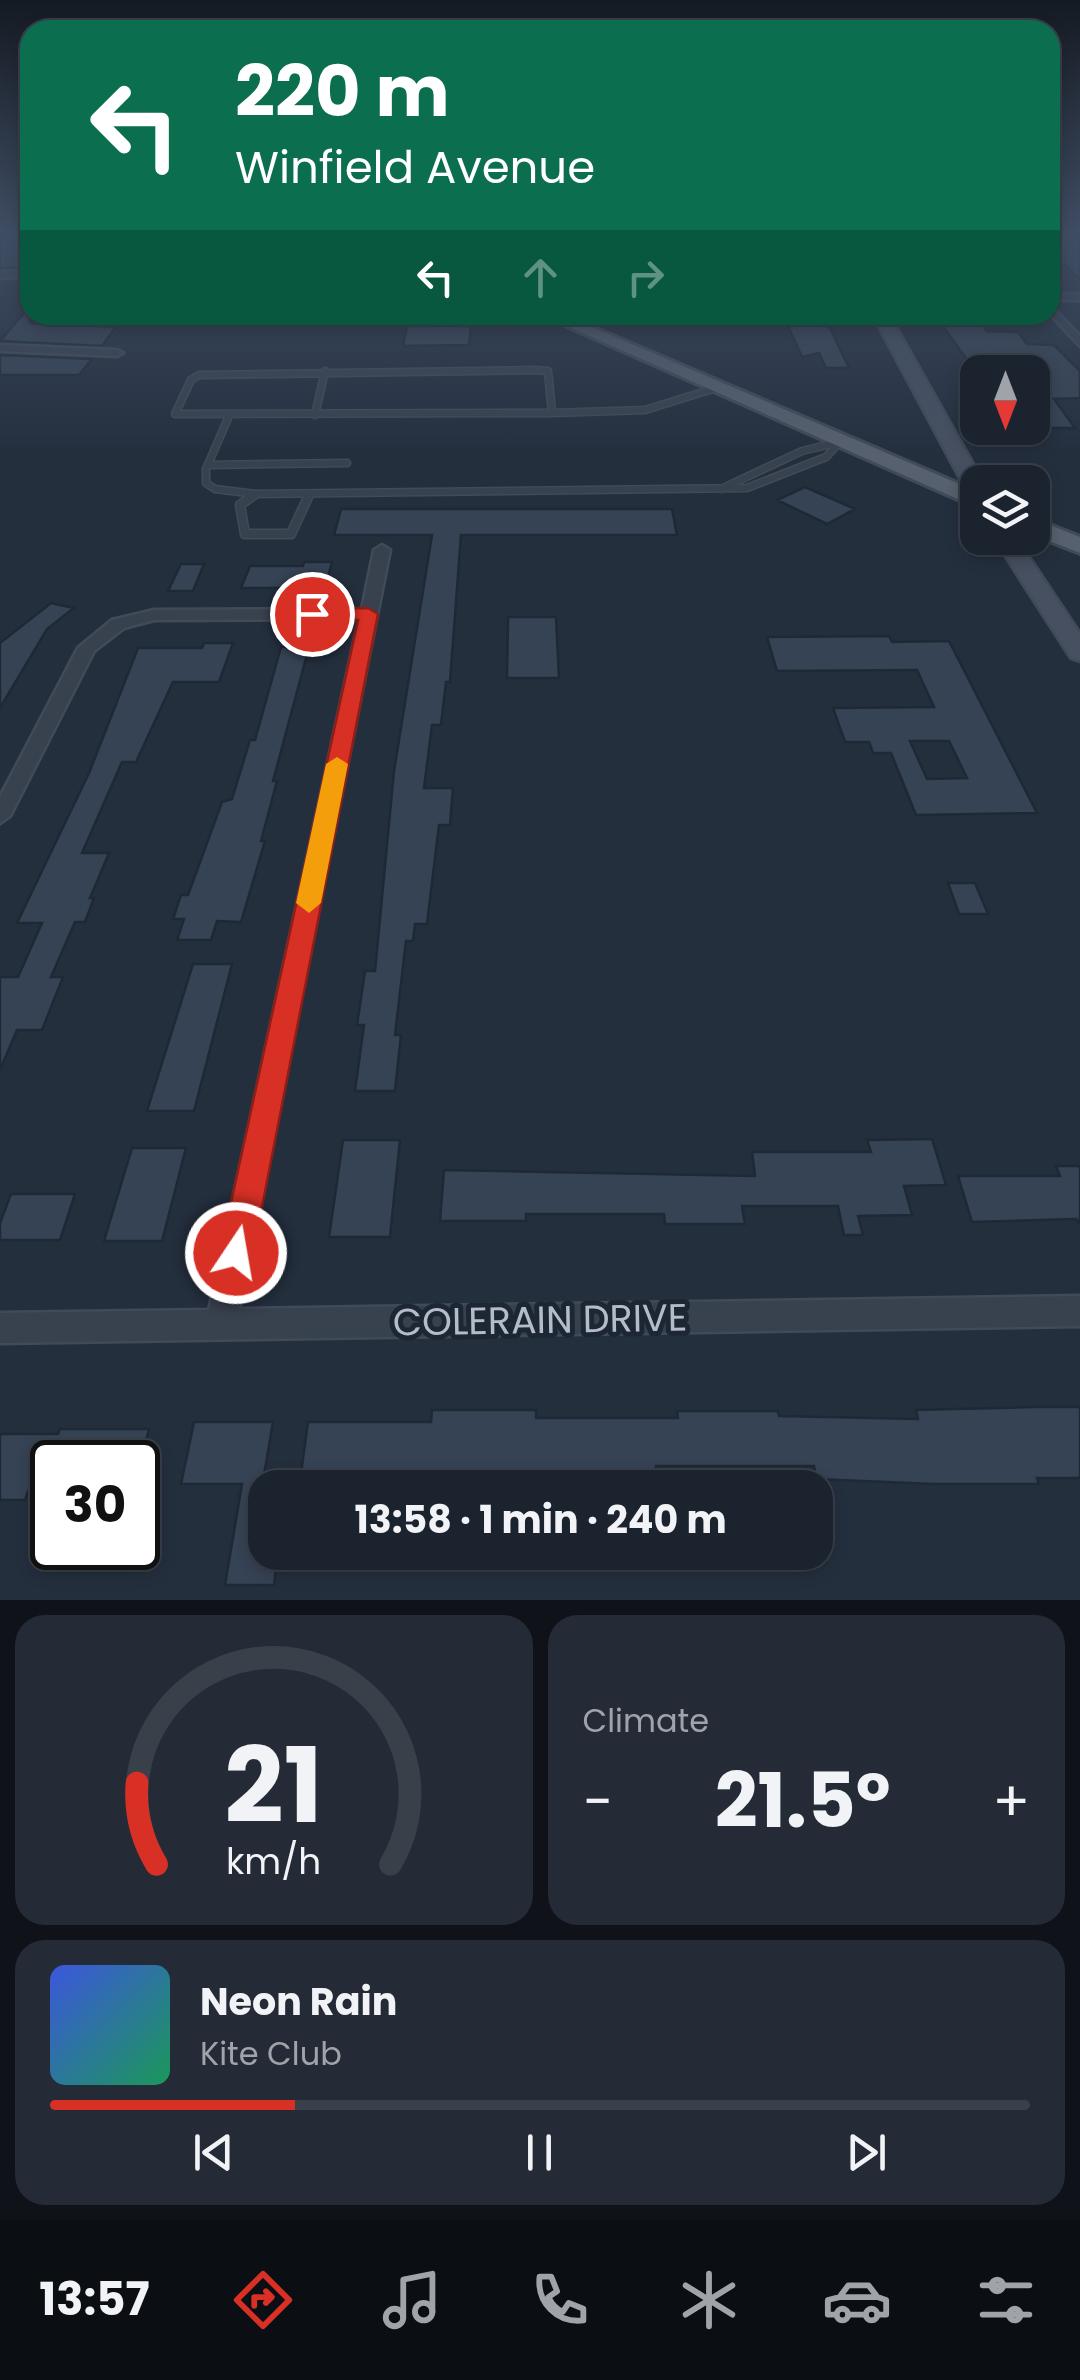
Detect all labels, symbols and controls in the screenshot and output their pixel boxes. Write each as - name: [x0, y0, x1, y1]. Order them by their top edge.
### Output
- text: 220 m: [235, 42, 450, 141]
- icon: left: [70, 60, 200, 190]
- text: Winfield Avenue: [235, 136, 595, 199]
- icon: left: [408, 250, 463, 305]
- icon: ahead: [513, 250, 568, 305]
- icon: right: [618, 250, 673, 305]
- north arrow: [960, 355, 1050, 445]
- map controls: [960, 355, 1050, 555]
- button: layers: [960, 465, 1050, 555]
- pin: [270, 572, 355, 657]
- icon: arrive: [285, 587, 340, 642]
- position arrow: [184, 1201, 288, 1305]
- street label: COLERAIN DRIVE: [392, 1290, 688, 1349]
- speed limit sign: 30: [30, 1440, 160, 1570]
- text: 13:58 · 1 min · 240 m: [354, 1493, 727, 1546]
- text: Climate: [583, 1698, 709, 1743]
- text: 21: [224, 1713, 323, 1858]
- text: 21.5°: [715, 1748, 890, 1853]
- text: −: [583, 1763, 613, 1840]
- text: +: [992, 1763, 1030, 1840]
- text: km/h: [226, 1836, 321, 1887]
- text: Neon Rain: [200, 1975, 397, 2028]
- text: Kite Club: [200, 2031, 342, 2076]
- icon: previous: [186, 2125, 241, 2180]
- icon: pause: [512, 2125, 567, 2180]
- icon: next: [839, 2125, 894, 2180]
- icon: directions: [228, 2265, 298, 2335]
- icon: music: [377, 2265, 447, 2335]
- icon: phone: [525, 2265, 595, 2335]
- icon: climate: [674, 2265, 744, 2335]
- icon: car: [822, 2265, 892, 2335]
- icon: filters: [971, 2265, 1041, 2335]
- text: 13:57: [39, 2268, 150, 2331]

